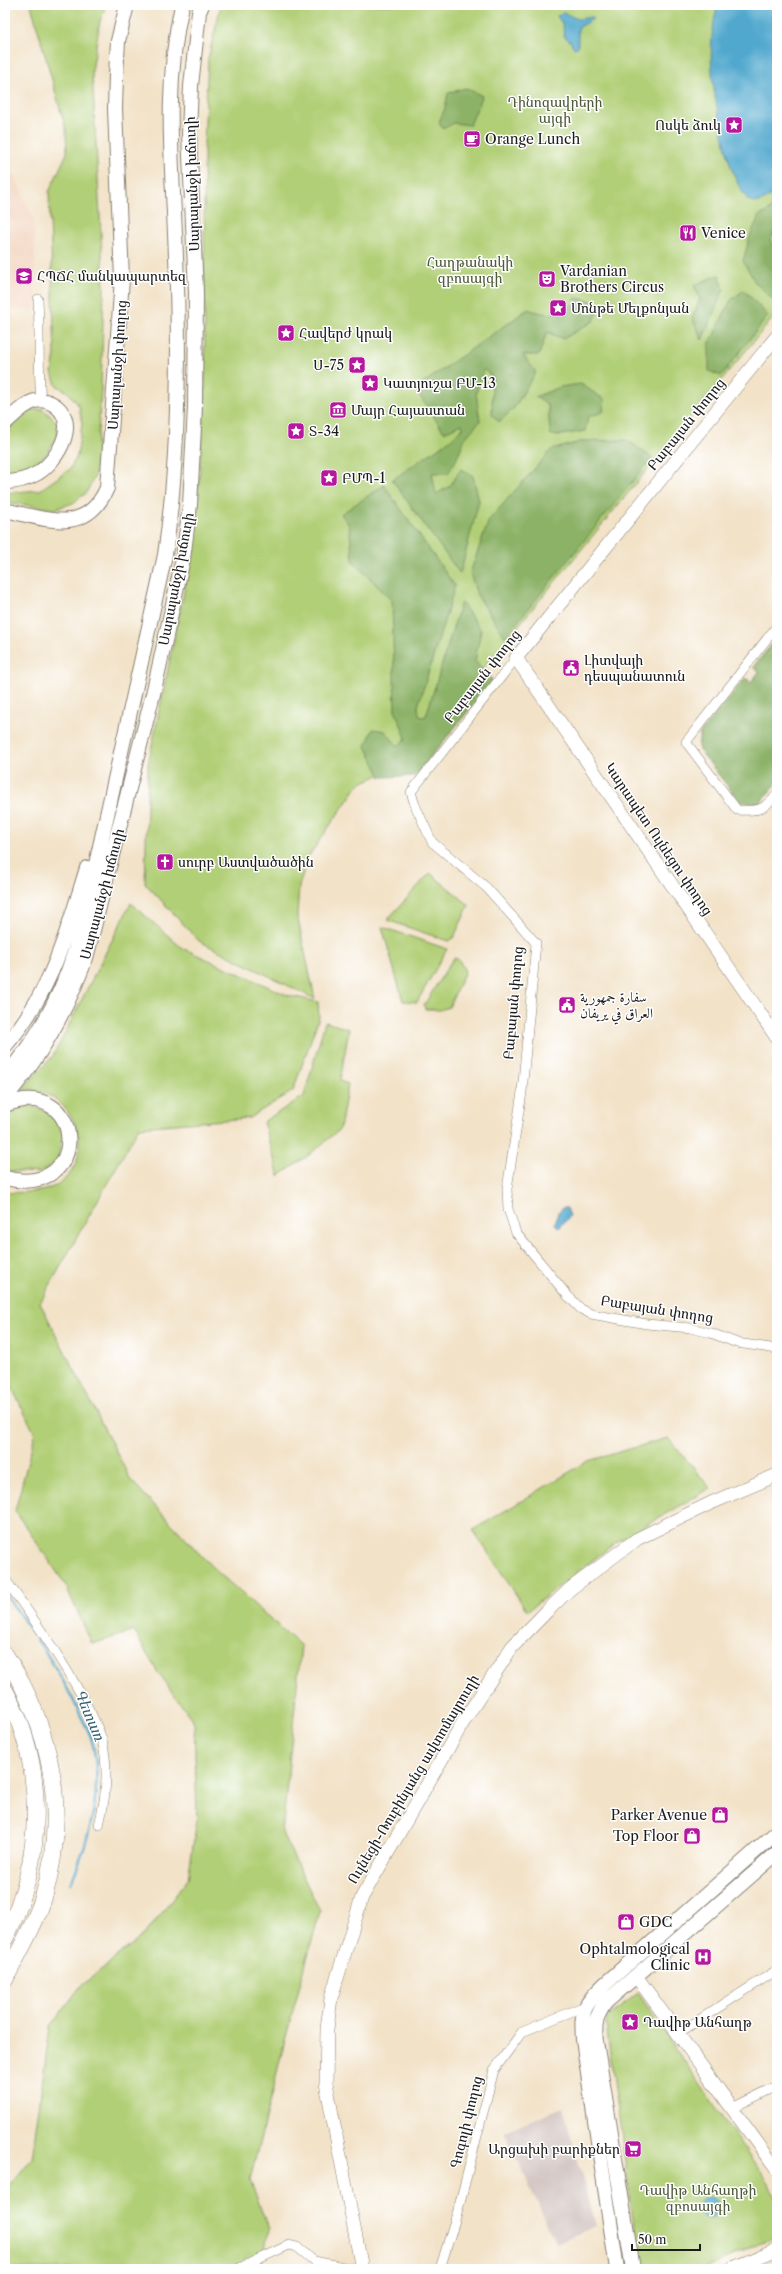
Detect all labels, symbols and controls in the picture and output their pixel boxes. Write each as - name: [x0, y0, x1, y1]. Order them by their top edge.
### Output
- park label: Դինոզավրերի այգի: [508, 93, 603, 127]
- place icon: Ոսկե ձուկ: [724, 115, 744, 135]
- street label: Սարալանջի խճուղի: [181, 116, 203, 252]
- place label: Ոսկե ձուկ: [655, 116, 721, 134]
- cafe icon: Orange Lunch: [462, 129, 482, 149]
- place label: Orange Lunch: [485, 130, 580, 148]
- restaurant icon: Venice: [678, 223, 698, 243]
- place label: Venice: [700, 224, 746, 242]
- park label: Հաղթանակի զբոսայգի: [427, 253, 513, 287]
- place label: Vardanian Brothers Circus: [559, 262, 664, 296]
- school or university icon: ՀՊՃՀ մանկապարտեզ: [14, 266, 34, 286]
- place label: ՀՊՃՀ մանկապարտեզ: [37, 267, 187, 285]
- theatre icon: Vardanian Brothers Circus: [537, 269, 557, 289]
- place icon: Մոնթե Մելքոնյան: [548, 298, 568, 318]
- street label: Սարալանջի փողոց: [103, 299, 131, 431]
- place label: Մոնթե Մելքոնյան: [571, 299, 689, 317]
- place icon: Հավերժ կրակ: [276, 323, 296, 343]
- place label: Հավերժ կրակ: [299, 324, 392, 342]
- place icon: Ս-75: [347, 355, 367, 375]
- place label: Ս-75: [313, 356, 344, 374]
- place icon: Կատյուշա ԲՄ-13: [360, 373, 380, 393]
- place label: Կատյուշա ԲՄ-13: [383, 374, 496, 392]
- street label: Բաբայան փողոց: [643, 374, 729, 474]
- museum icon: Մայր Հայաստան: [328, 400, 348, 420]
- place label: Մայր Հայաստան: [351, 401, 465, 419]
- place icon: Տ-34: [286, 421, 306, 441]
- place label: Տ-34: [309, 422, 339, 440]
- place icon: ԲՄՊ-1: [319, 468, 339, 488]
- place label: ԲՄՊ-1: [342, 469, 386, 487]
- street label: Սարալանջի խճուղի: [154, 511, 198, 647]
- street label: Բաբայան փողոց: [440, 626, 524, 726]
- place label: Լիտվայի դեսպանատուն: [584, 651, 685, 685]
- public building icon: Լիտվայի դեսպանատուն: [561, 658, 581, 678]
- street label: Կարապետ Ուլնեցու փողոց: [601, 759, 717, 919]
- street label: Սարալանջի խճուղի: [76, 826, 128, 962]
- church icon: սուրբ Աստվածածին: [155, 852, 175, 872]
- place label: սուրբ Աստվածածին: [178, 853, 314, 871]
- street label: Բաբայան փողոց: [499, 945, 527, 1061]
- place label: سفارة جمهورية العراق في يريفان: [580, 988, 653, 1025]
- public building icon: سفارة جمهورية العراق في يريفان: [557, 995, 577, 1015]
- street label: Բաբայան փողոց: [599, 1291, 715, 1327]
- street label: Ուլնեցի-Ռուբինյանց ավտոմայրուղի: [343, 1671, 483, 1887]
- water label: Գետառ: [71, 1686, 110, 1745]
- shop icon: Parker Avenue: [710, 1805, 730, 1825]
- place label: Parker Avenue: [611, 1806, 707, 1824]
- shop icon: Top Floor: [682, 1826, 702, 1846]
- place label: Top Floor: [613, 1827, 679, 1845]
- shop icon: GDC: [616, 1912, 636, 1932]
- place label: GDC: [639, 1913, 672, 1931]
- place label: Ophtalmological Clinic: [580, 1940, 690, 1974]
- hospital icon: Ophtalmological Clinic: [693, 1947, 713, 1967]
- place icon: Դավիթ Անհաղթ: [620, 2012, 640, 2032]
- place label: Դավիթ Անհաղթ: [643, 2013, 752, 2031]
- street label: Գոգոլի փողոց: [446, 2074, 486, 2170]
- supermarket icon: Արցախի բարիքներ: [623, 2139, 643, 2159]
- place label: Արցախի բարիքներ: [488, 2140, 620, 2158]
- park label: Դավիթ Անհաղթի զբոսայգի: [640, 2181, 756, 2215]
- scale bar: [632, 2226, 700, 2252]
- text: 50 m: [638, 2232, 667, 2247]

